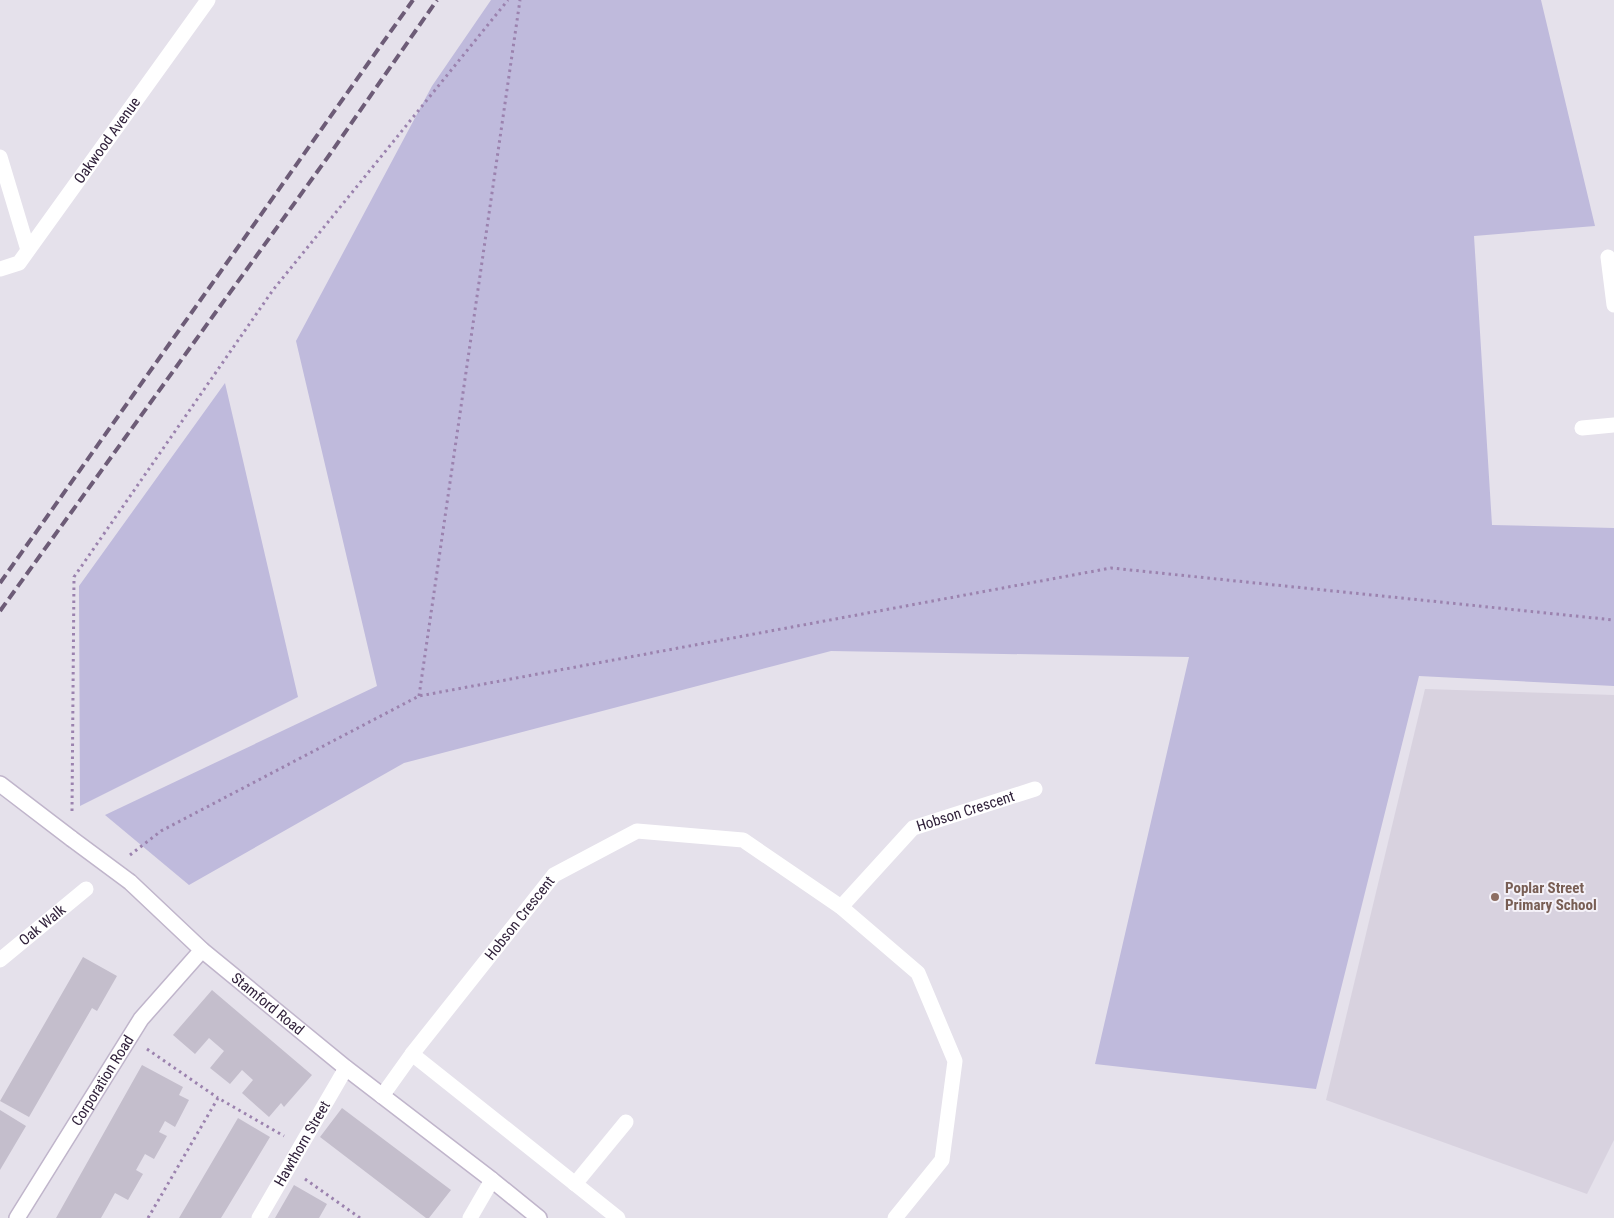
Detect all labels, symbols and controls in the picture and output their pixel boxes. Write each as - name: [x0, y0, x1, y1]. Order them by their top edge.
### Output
- street label: Oakwood Avenue: [70, 94, 144, 187]
- street label: Hobson Crescent: [914, 787, 1017, 835]
- street label: Hobson Crescent: [481, 873, 558, 964]
- place label: Poplar Street Primary School: [1505, 879, 1597, 914]
- marker: Poplar Street Primary School: [1489, 891, 1501, 903]
- street label: Oak Walk: [15, 900, 70, 949]
- street label: Stamford Road: [228, 969, 308, 1039]
- street label: Corporation Road: [68, 1032, 138, 1129]
- street label: Hawthorn Street: [270, 1098, 334, 1190]

